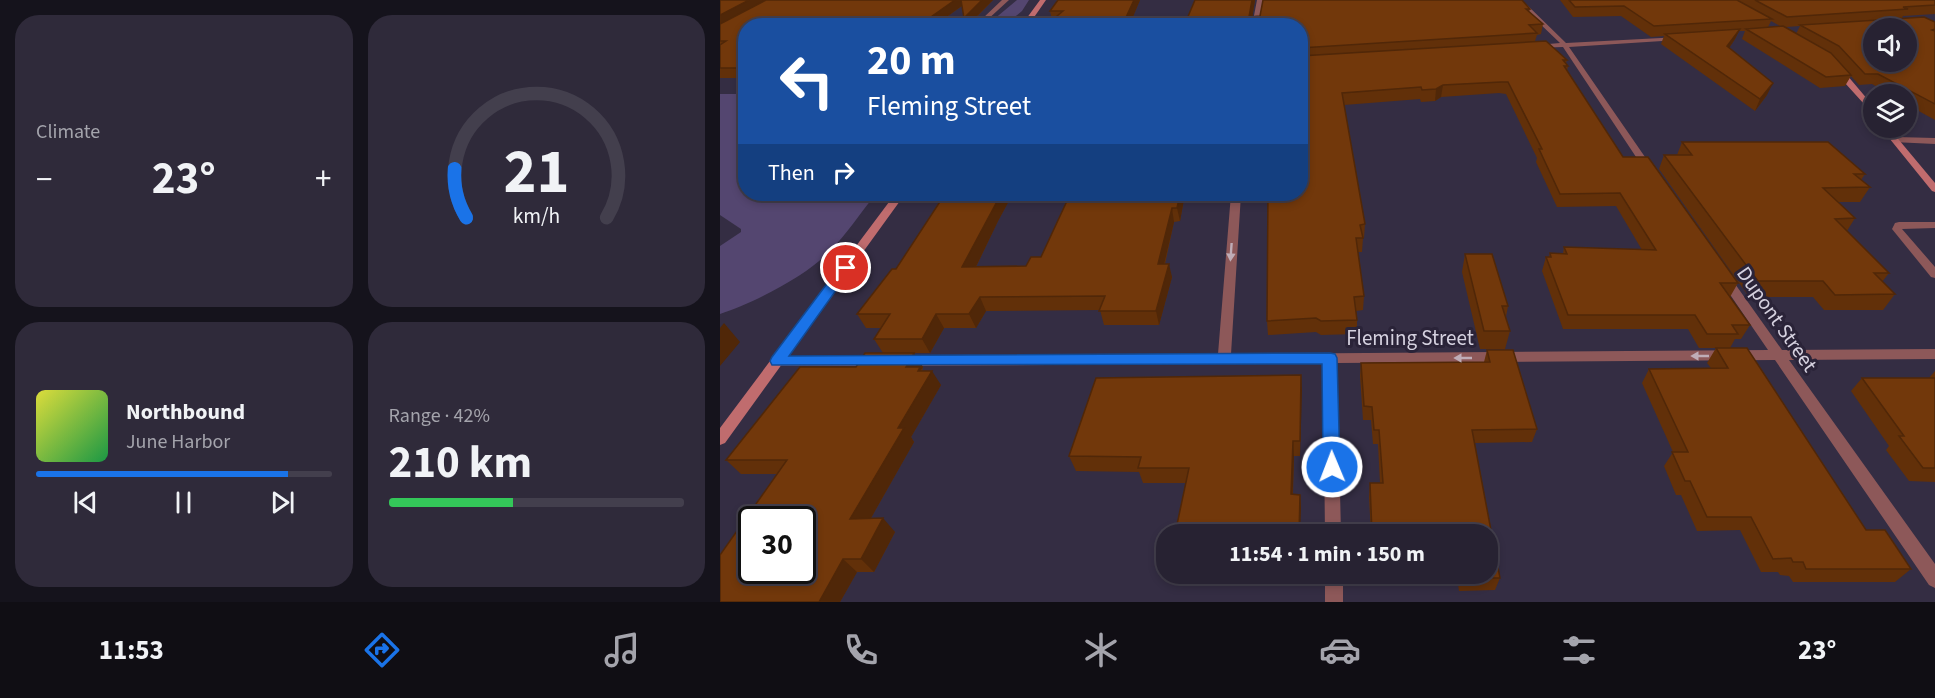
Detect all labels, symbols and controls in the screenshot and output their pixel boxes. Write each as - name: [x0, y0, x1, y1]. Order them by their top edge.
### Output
- map controls: [1863, 18, 1917, 138]
- button: sound: [1863, 18, 1917, 72]
- text: 20 m: [867, 31, 956, 91]
- icon: left: [768, 42, 846, 120]
- button: layers: [1863, 84, 1917, 138]
- text: Fleming Street: [867, 87, 1031, 126]
- text: Climate: [36, 118, 100, 146]
- text: 21: [503, 128, 569, 217]
- text: 23°: [152, 147, 216, 211]
- text: −: [36, 156, 52, 203]
- text: +: [315, 156, 331, 203]
- icon: right: [827, 156, 860, 189]
- text: Then: [768, 157, 815, 189]
- text: km/h: [512, 201, 560, 232]
- pin: [820, 242, 871, 293]
- one-way arrow: [1227, 242, 1236, 261]
- icon: arrive: [829, 251, 862, 284]
- street label: Dupont Street: [1730, 260, 1824, 378]
- street label: Fleming Street: [1346, 323, 1474, 353]
- one-way arrow: [1690, 351, 1709, 361]
- one-way arrow: [1453, 353, 1472, 363]
- text: Northbound: [126, 396, 245, 428]
- text: Range · 42%: [389, 402, 490, 430]
- text: June Harbor: [126, 428, 230, 456]
- text: 210 km: [389, 431, 532, 495]
- position arrow: [1300, 435, 1364, 499]
- icon: previous: [69, 486, 102, 519]
- icon: pause: [167, 486, 200, 519]
- icon: next: [266, 486, 299, 519]
- speed limit sign: 30: [738, 506, 816, 584]
- text: 11:54 · 1 min · 150 m: [1229, 538, 1425, 570]
- icon: directions: [361, 629, 403, 671]
- icon: music: [601, 629, 643, 671]
- icon: phone: [840, 629, 882, 671]
- icon: climate: [1080, 629, 1122, 671]
- icon: car: [1319, 629, 1361, 671]
- icon: filters: [1558, 629, 1600, 671]
- text: 11:53: [99, 631, 164, 670]
- text: 23°: [1798, 631, 1836, 670]

